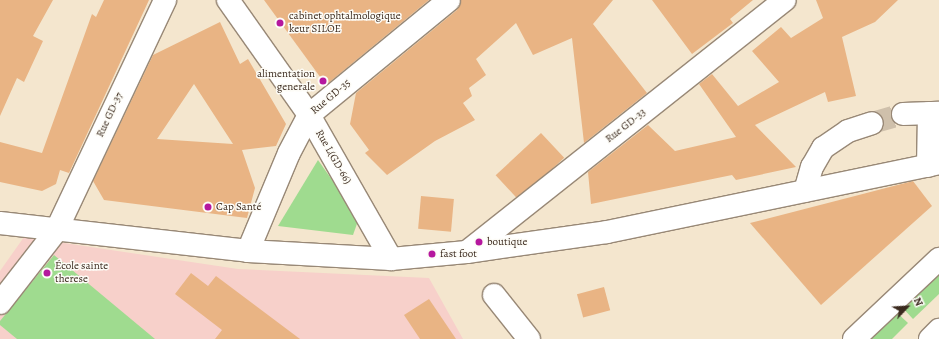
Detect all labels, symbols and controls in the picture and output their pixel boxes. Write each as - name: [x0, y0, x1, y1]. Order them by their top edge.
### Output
- place label: cabinet ophtalmologique keur SILOE: [289, 10, 401, 36]
- marker: cabinet ophtalmologique keur SILOE: [274, 17, 286, 29]
- place label: alimentation generale: [257, 68, 315, 94]
- marker: alimentation generale: [318, 76, 328, 86]
- street label: Rue GD-35: [308, 77, 354, 117]
- street label: Rue GD-37: [94, 91, 126, 139]
- street label: Rue GD-33: [603, 106, 649, 146]
- street label: Rue L(GD-66): [312, 128, 354, 186]
- place label: Cap Santé: [216, 200, 261, 214]
- marker: Cap Santé: [203, 202, 213, 212]
- place label: boutique: [487, 235, 527, 249]
- marker: boutique: [474, 237, 484, 247]
- place label: fast foot: [440, 247, 477, 261]
- marker: fast foot: [427, 249, 437, 259]
- place label: École sainte therese: [55, 260, 108, 286]
- marker: École sainte therese: [42, 268, 52, 278]
- north arrow: [887, 287, 927, 327]
- text: N: [910, 295, 927, 309]

